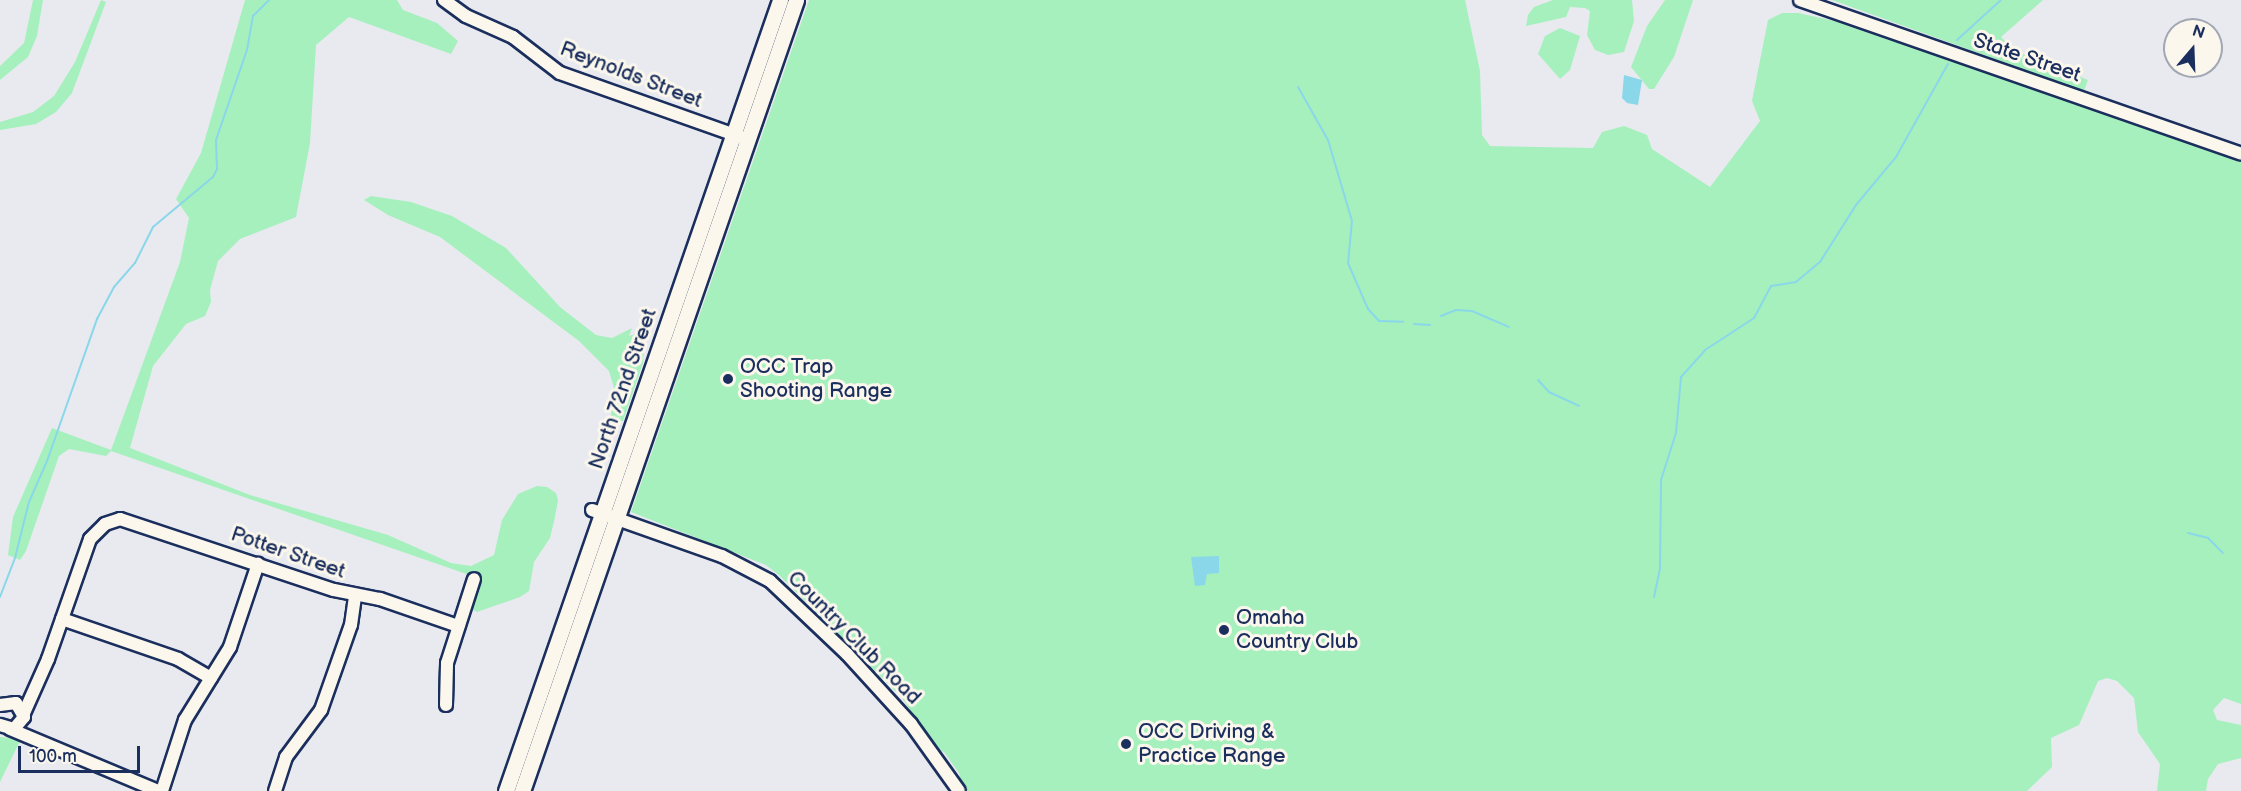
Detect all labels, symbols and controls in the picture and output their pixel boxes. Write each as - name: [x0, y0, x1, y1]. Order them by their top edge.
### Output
- north arrow: [2163, 18, 2223, 78]
- text: N: [2190, 21, 2207, 43]
- street label: State Street: [1970, 28, 2084, 88]
- street label: Reynolds Street: [556, 36, 706, 114]
- street label: North 72nd Street: [584, 305, 662, 473]
- place label: OCC Trap Shooting Range: [740, 354, 892, 404]
- marker: OCC Trap Shooting Range: [721, 372, 735, 386]
- street label: Potter Street: [227, 522, 349, 584]
- street label: Country Club Road: [781, 565, 927, 711]
- place label: Omaha Country Club: [1236, 605, 1360, 655]
- marker: Omaha Country Club: [1217, 623, 1231, 637]
- place label: OCC Driving & Practice Range: [1138, 719, 1285, 769]
- scale bar: [21, 734, 142, 772]
- marker: OCC Driving & Practice Range: [1119, 737, 1133, 751]
- text: 100 m: [29, 746, 77, 767]

